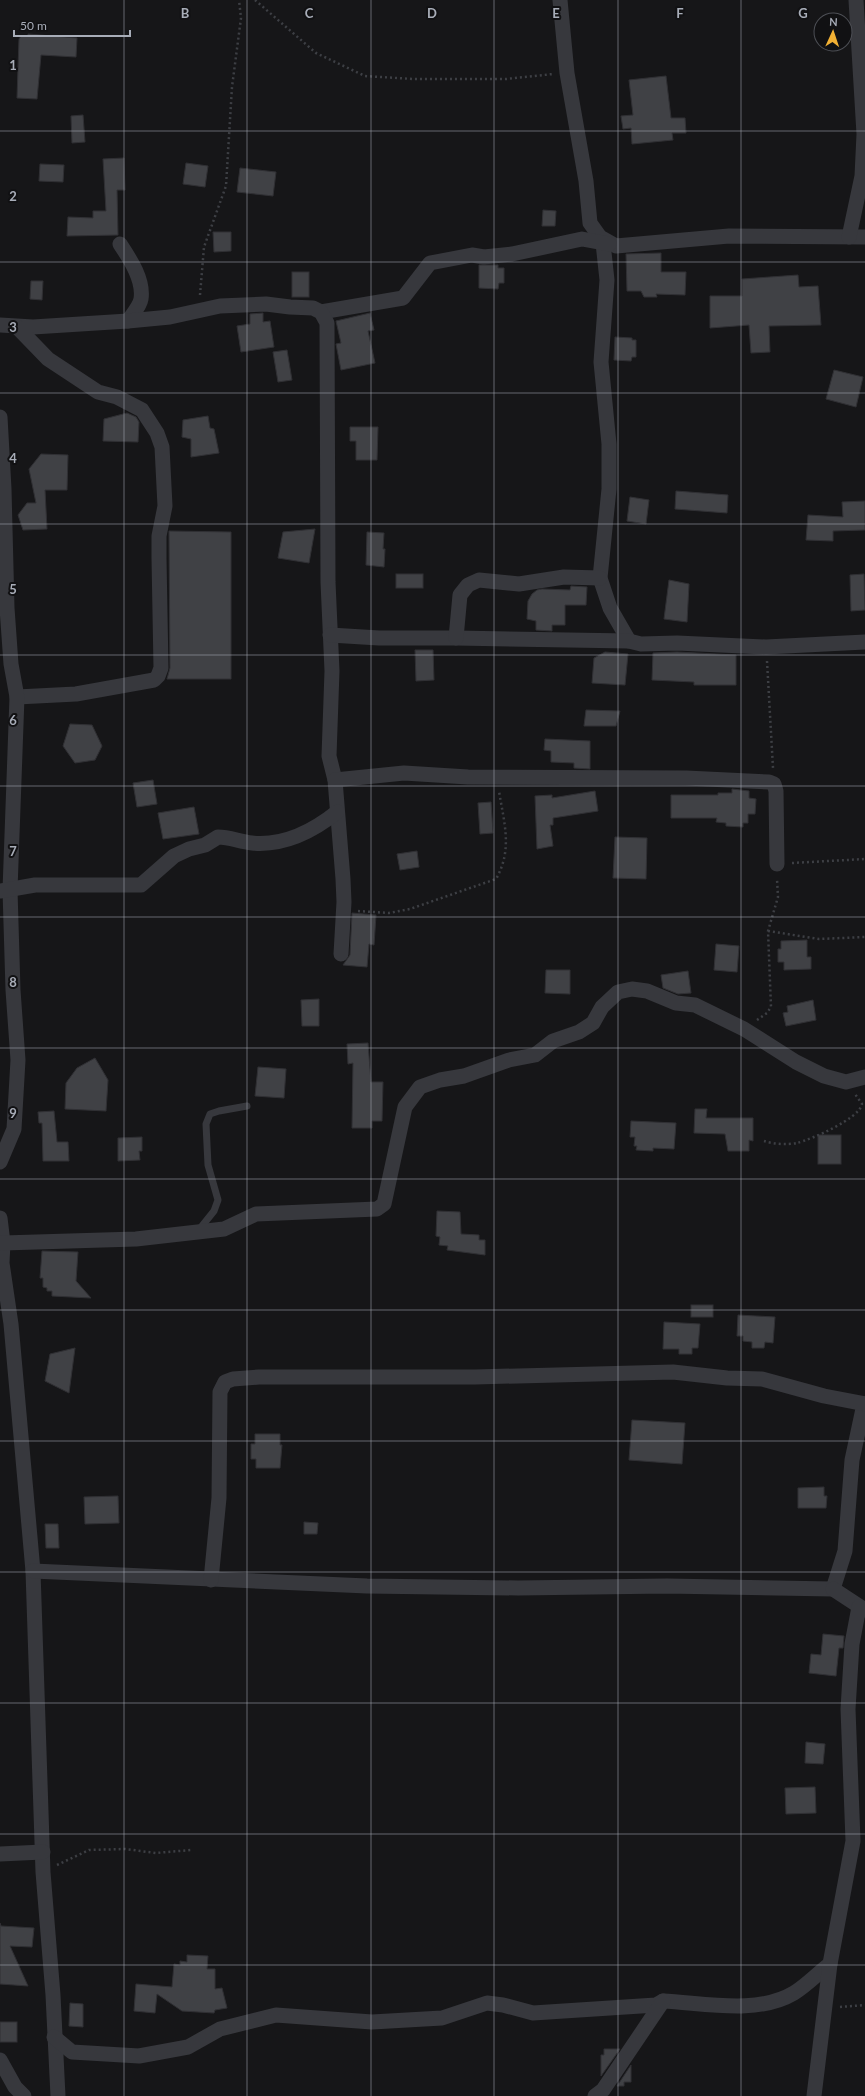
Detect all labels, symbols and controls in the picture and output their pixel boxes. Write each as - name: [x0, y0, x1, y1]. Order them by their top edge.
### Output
- text: B: [181, 5, 190, 21]
- text: C: [305, 5, 314, 21]
- text: D: [427, 5, 437, 21]
- text: E: [552, 5, 560, 21]
- text: F: [676, 5, 684, 21]
- text: G: [798, 5, 808, 21]
- scale bar: [14, 12, 130, 38]
- north arrow: [813, 12, 853, 52]
- text: N: [829, 15, 838, 28]
- text: 50 m: [20, 18, 47, 33]
- text: 1: [9, 57, 17, 73]
- text: 2: [9, 188, 17, 204]
- text: 3: [9, 319, 17, 335]
- text: 4: [9, 450, 17, 466]
- text: 5: [9, 581, 17, 597]
- text: 6: [9, 712, 17, 728]
- text: 7: [9, 843, 17, 859]
- text: 8: [9, 974, 17, 990]
- text: 9: [9, 1105, 17, 1121]

